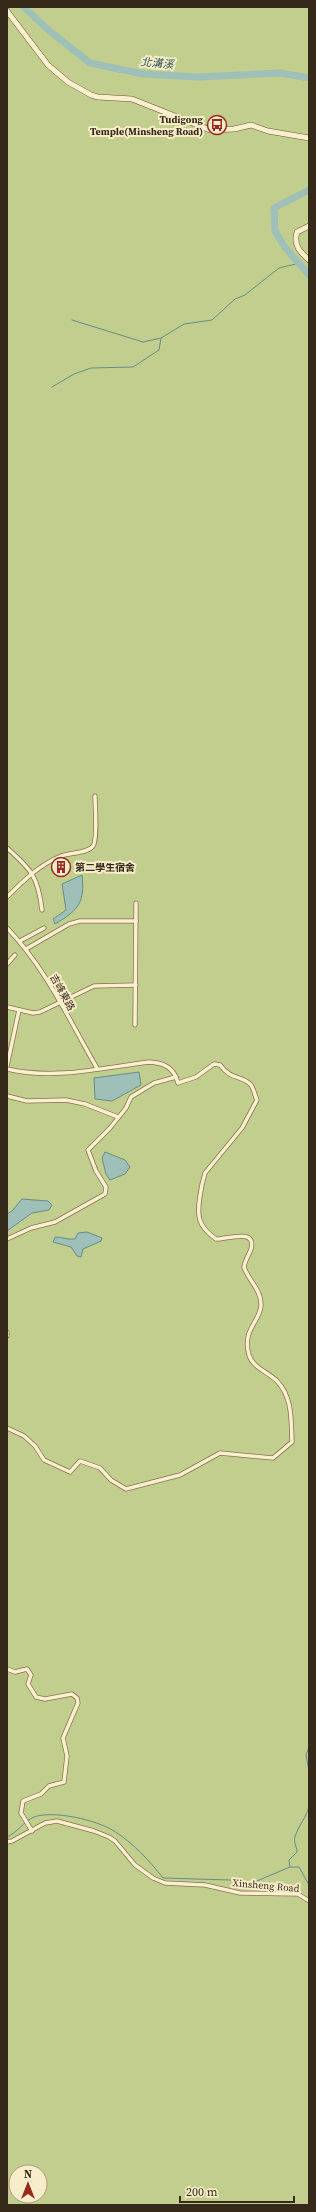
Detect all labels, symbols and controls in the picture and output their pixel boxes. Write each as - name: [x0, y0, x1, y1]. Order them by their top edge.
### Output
- water label: 北溝溪: [140, 55, 176, 73]
- place label: Tudigong Temple(Minsheng Road): [90, 113, 204, 138]
- bus stop icon: Tudigong Temple(Minsheng Road): [206, 114, 228, 136]
- building icon: 第二學生宿舍: [50, 856, 72, 878]
- place label: 第二學生宿舍: [75, 861, 135, 874]
- street label: 吉峰東路: [47, 972, 78, 1013]
- street label: Xinsheng Road: [232, 1876, 300, 1895]
- north arrow: [8, 2164, 48, 2204]
- text: N: [24, 2167, 32, 2182]
- scale bar: [180, 2178, 294, 2204]
- text: 200 m: [186, 2184, 218, 2200]

